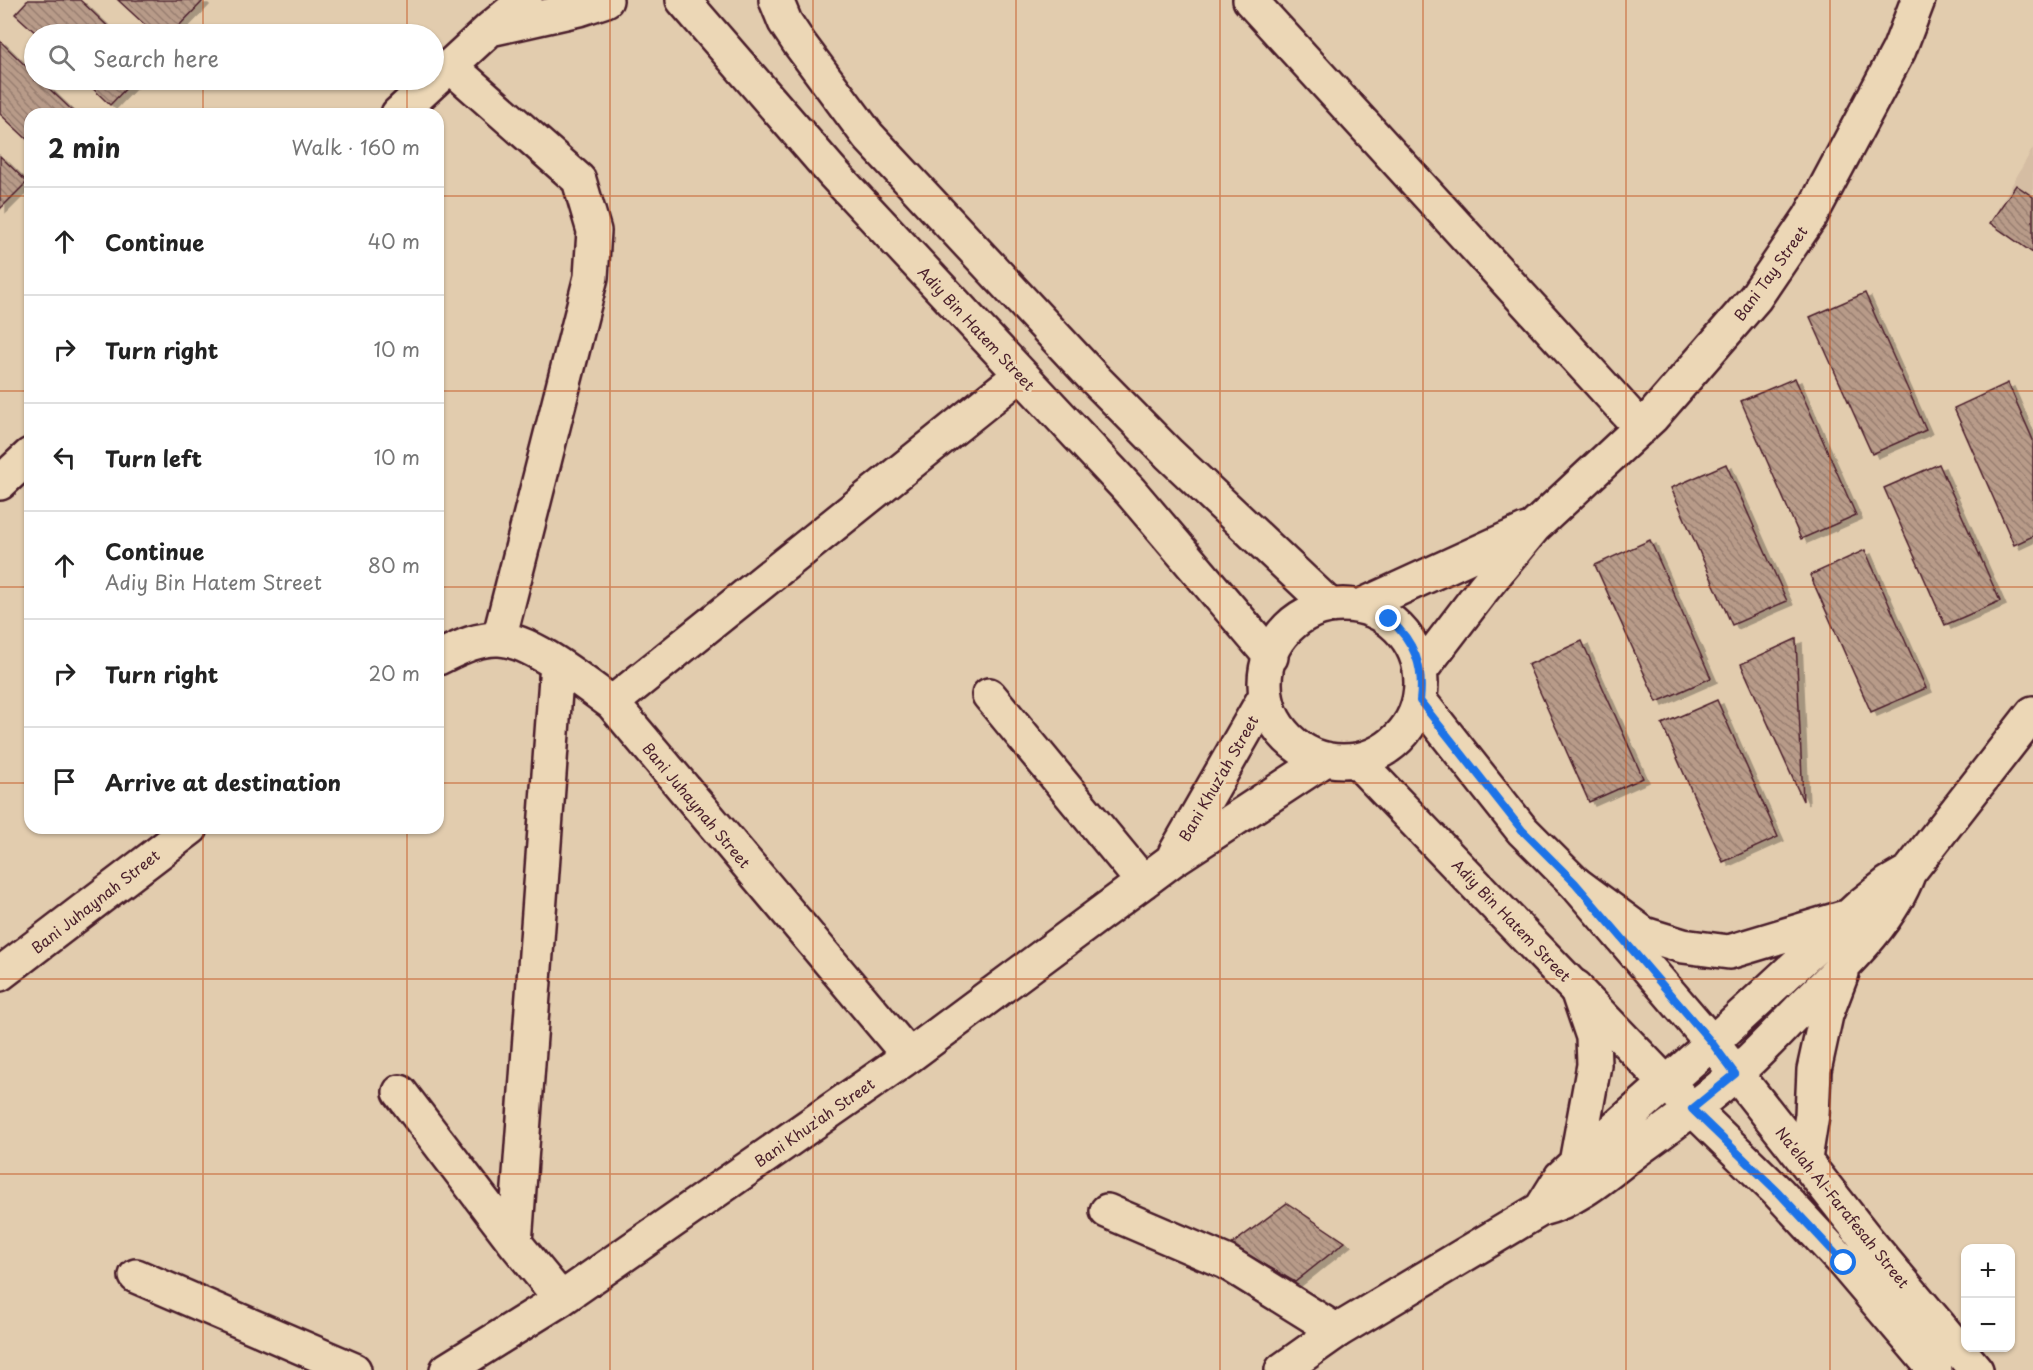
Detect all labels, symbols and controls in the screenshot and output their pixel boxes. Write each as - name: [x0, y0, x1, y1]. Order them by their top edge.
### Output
- search box: [24, 24, 444, 90]
- icon: search: [45, 41, 78, 74]
- text: Search here: [93, 41, 219, 74]
- text: 2 min: [48, 128, 121, 167]
- text: Walk · 160 m: [292, 132, 420, 162]
- street label: Bani Tay Street: [1728, 221, 1812, 325]
- icon: ahead: [48, 225, 81, 258]
- text: Continue: [105, 225, 204, 258]
- text: 40 m: [368, 226, 420, 256]
- street label: Adiy Bin Hatem Street: [913, 261, 1041, 395]
- icon: right: [48, 333, 81, 366]
- text: Turn right: [105, 333, 218, 366]
- text: 10 m: [373, 334, 420, 364]
- icon: left: [48, 441, 81, 474]
- text: Turn left: [105, 441, 202, 474]
- text: 10 m: [373, 442, 420, 472]
- text: Continue: [105, 534, 204, 567]
- icon: ahead: [48, 549, 81, 582]
- text: 80 m: [368, 550, 420, 580]
- text: Adiy Bin Hatem Street: [105, 567, 322, 597]
- route end: [1375, 605, 1401, 631]
- icon: right: [48, 657, 81, 690]
- text: Turn right: [105, 657, 218, 690]
- text: 20 m: [368, 658, 420, 688]
- street label: Bani Khuz'ah Street: [1173, 711, 1263, 845]
- street label: Bani Juhaynah Street: [638, 737, 756, 873]
- icon: arrive: [48, 765, 81, 798]
- text: Arrive at destination: [105, 765, 341, 798]
- street label: Bani Juhaynah Street: [26, 843, 164, 959]
- street label: Adiy Bin Hatem Street: [1447, 854, 1577, 986]
- street label: Bani Khuz'ah Street: [749, 1072, 879, 1172]
- street label: Na'elah Al-Farafesah Street: [1771, 1121, 1915, 1293]
- map controls: [1961, 1244, 2015, 1352]
- button: +: [1961, 1244, 2015, 1298]
- route start: [1830, 1249, 1856, 1275]
- button: −: [1961, 1298, 2015, 1352]

